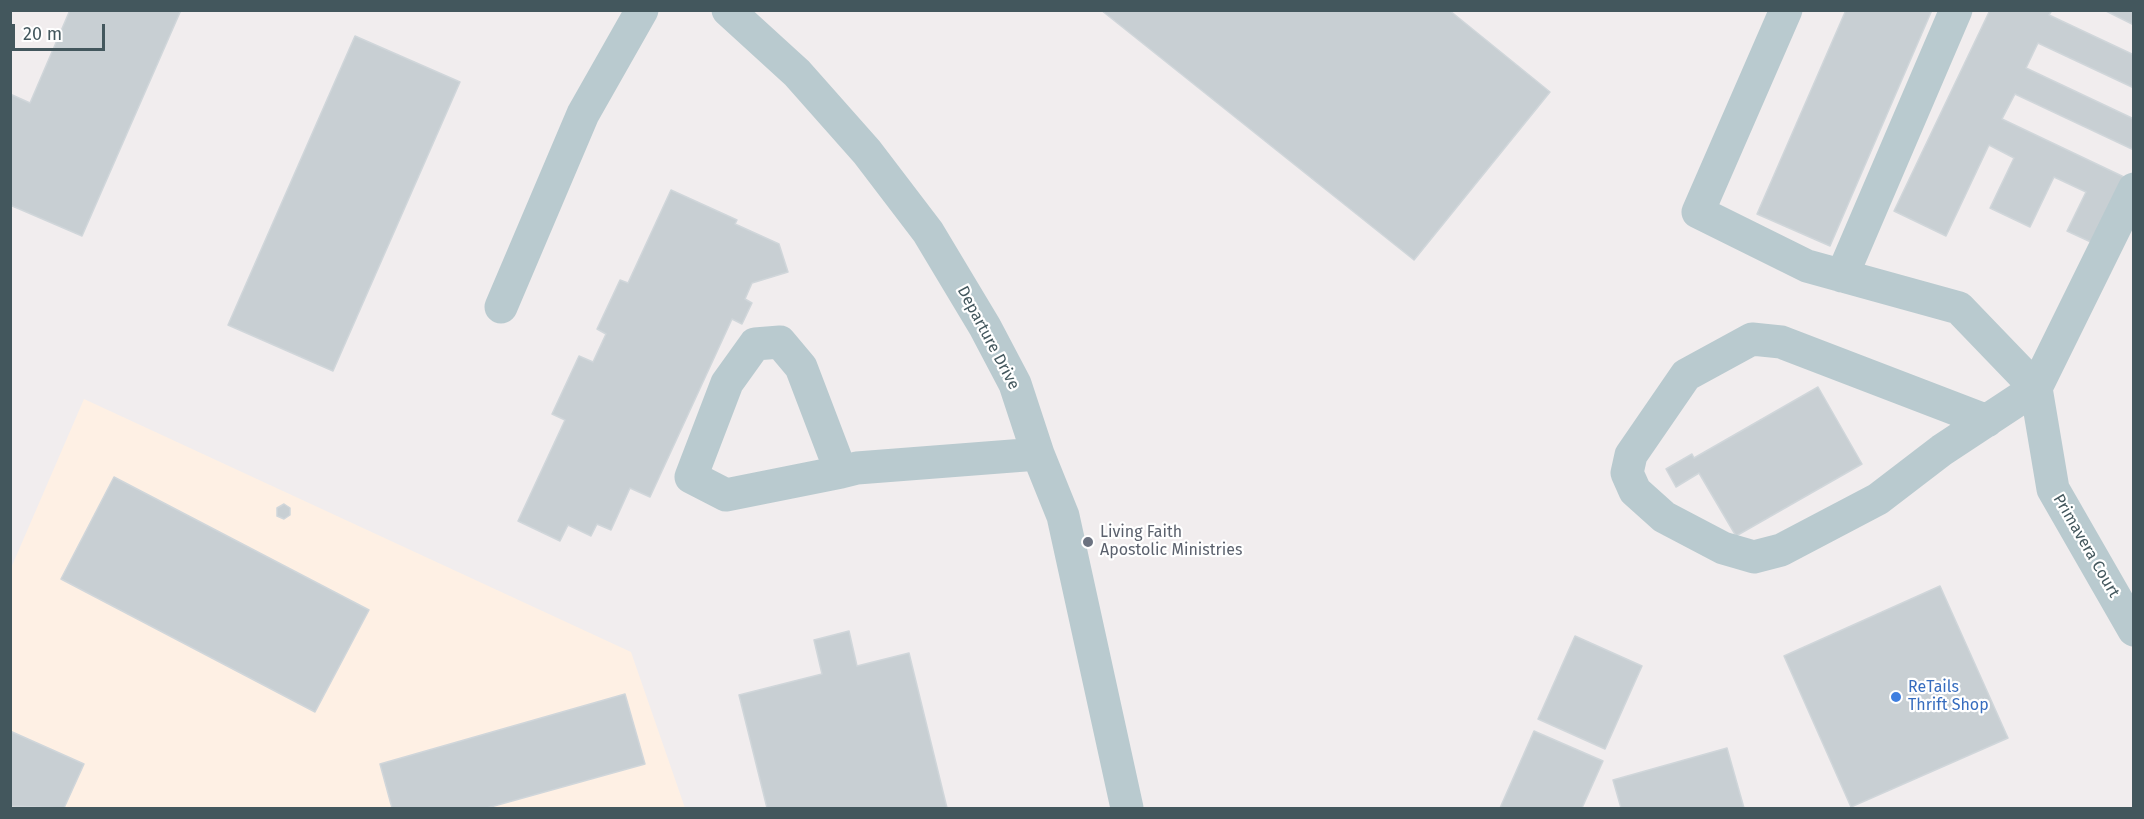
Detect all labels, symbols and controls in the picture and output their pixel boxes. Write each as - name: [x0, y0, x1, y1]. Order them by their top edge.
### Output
- scale bar: [15, 12, 108, 50]
- text: 20 m: [23, 23, 62, 45]
- street label: Departure Drive: [953, 283, 1023, 393]
- street label: Primavera Court: [2049, 491, 2123, 601]
- place label: Living Faith Apostolic Ministries: [1100, 523, 1242, 561]
- marker: Living Faith Apostolic Ministries: [1081, 535, 1095, 549]
- place label: ReTails Thrift Shop: [1908, 678, 1989, 716]
- marker: ReTails Thrift Shop: [1889, 690, 1903, 704]

